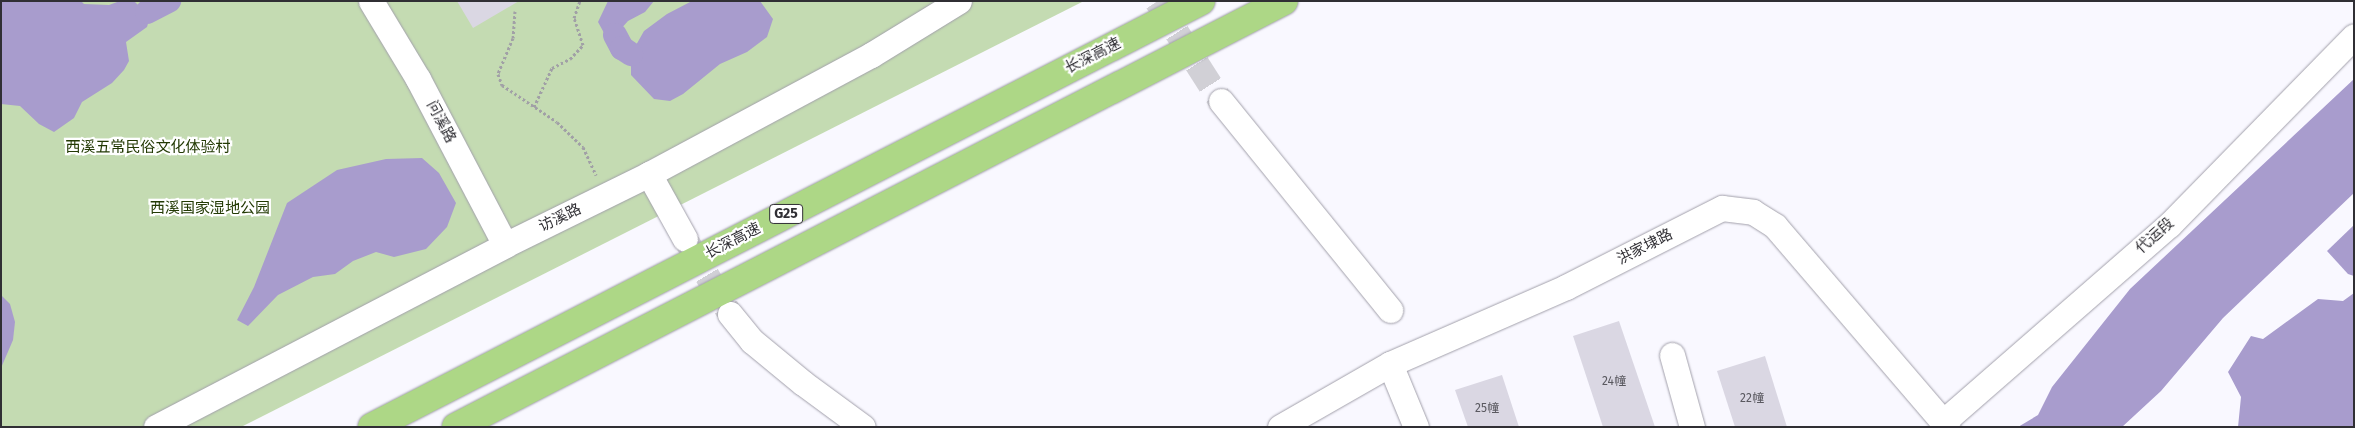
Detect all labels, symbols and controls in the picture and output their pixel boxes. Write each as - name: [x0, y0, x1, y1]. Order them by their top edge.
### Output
- street label: 长深高速: [1062, 34, 1124, 78]
- street label: 问溪路: [422, 98, 460, 146]
- park label: 西溪五常民俗文化体验村: [66, 139, 230, 157]
- park label: 西溪国家湿地公园: [150, 200, 270, 218]
- street label: 访溪路: [536, 200, 584, 236]
- road number: G25: [768, 202, 804, 225]
- street label: 代运段: [2132, 214, 2178, 258]
- street label: 长深高速: [702, 219, 764, 263]
- street label: 洪家埭路: [1614, 225, 1676, 269]
- house number: 24幢: [1602, 375, 1626, 389]
- house number: 22幢: [1740, 392, 1764, 406]
- house number: 25幢: [1475, 402, 1499, 416]

